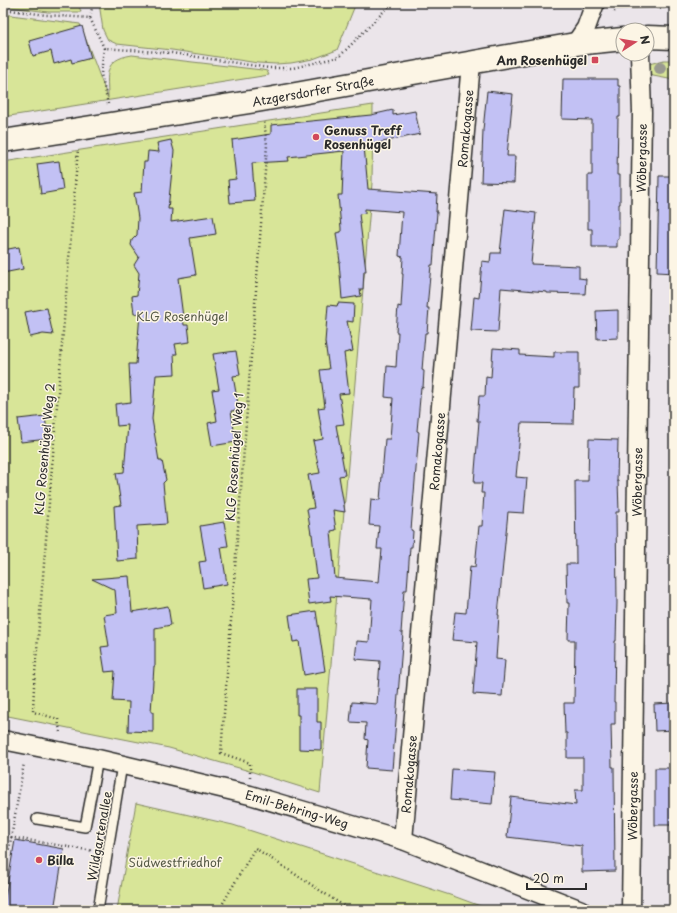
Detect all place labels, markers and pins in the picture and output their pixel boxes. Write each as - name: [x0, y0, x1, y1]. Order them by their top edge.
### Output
- place label: Am Rosenhügel: [496, 51, 587, 69]
- marker: Am Rosenhügel: [590, 55, 600, 65]
- place label: Genuss Treff Rosenhügel: [324, 121, 403, 153]
- marker: Genuss Treff Rosenhügel: [311, 132, 321, 142]
- place label: Billa: [47, 851, 74, 869]
- marker: Billa: [34, 855, 44, 865]

